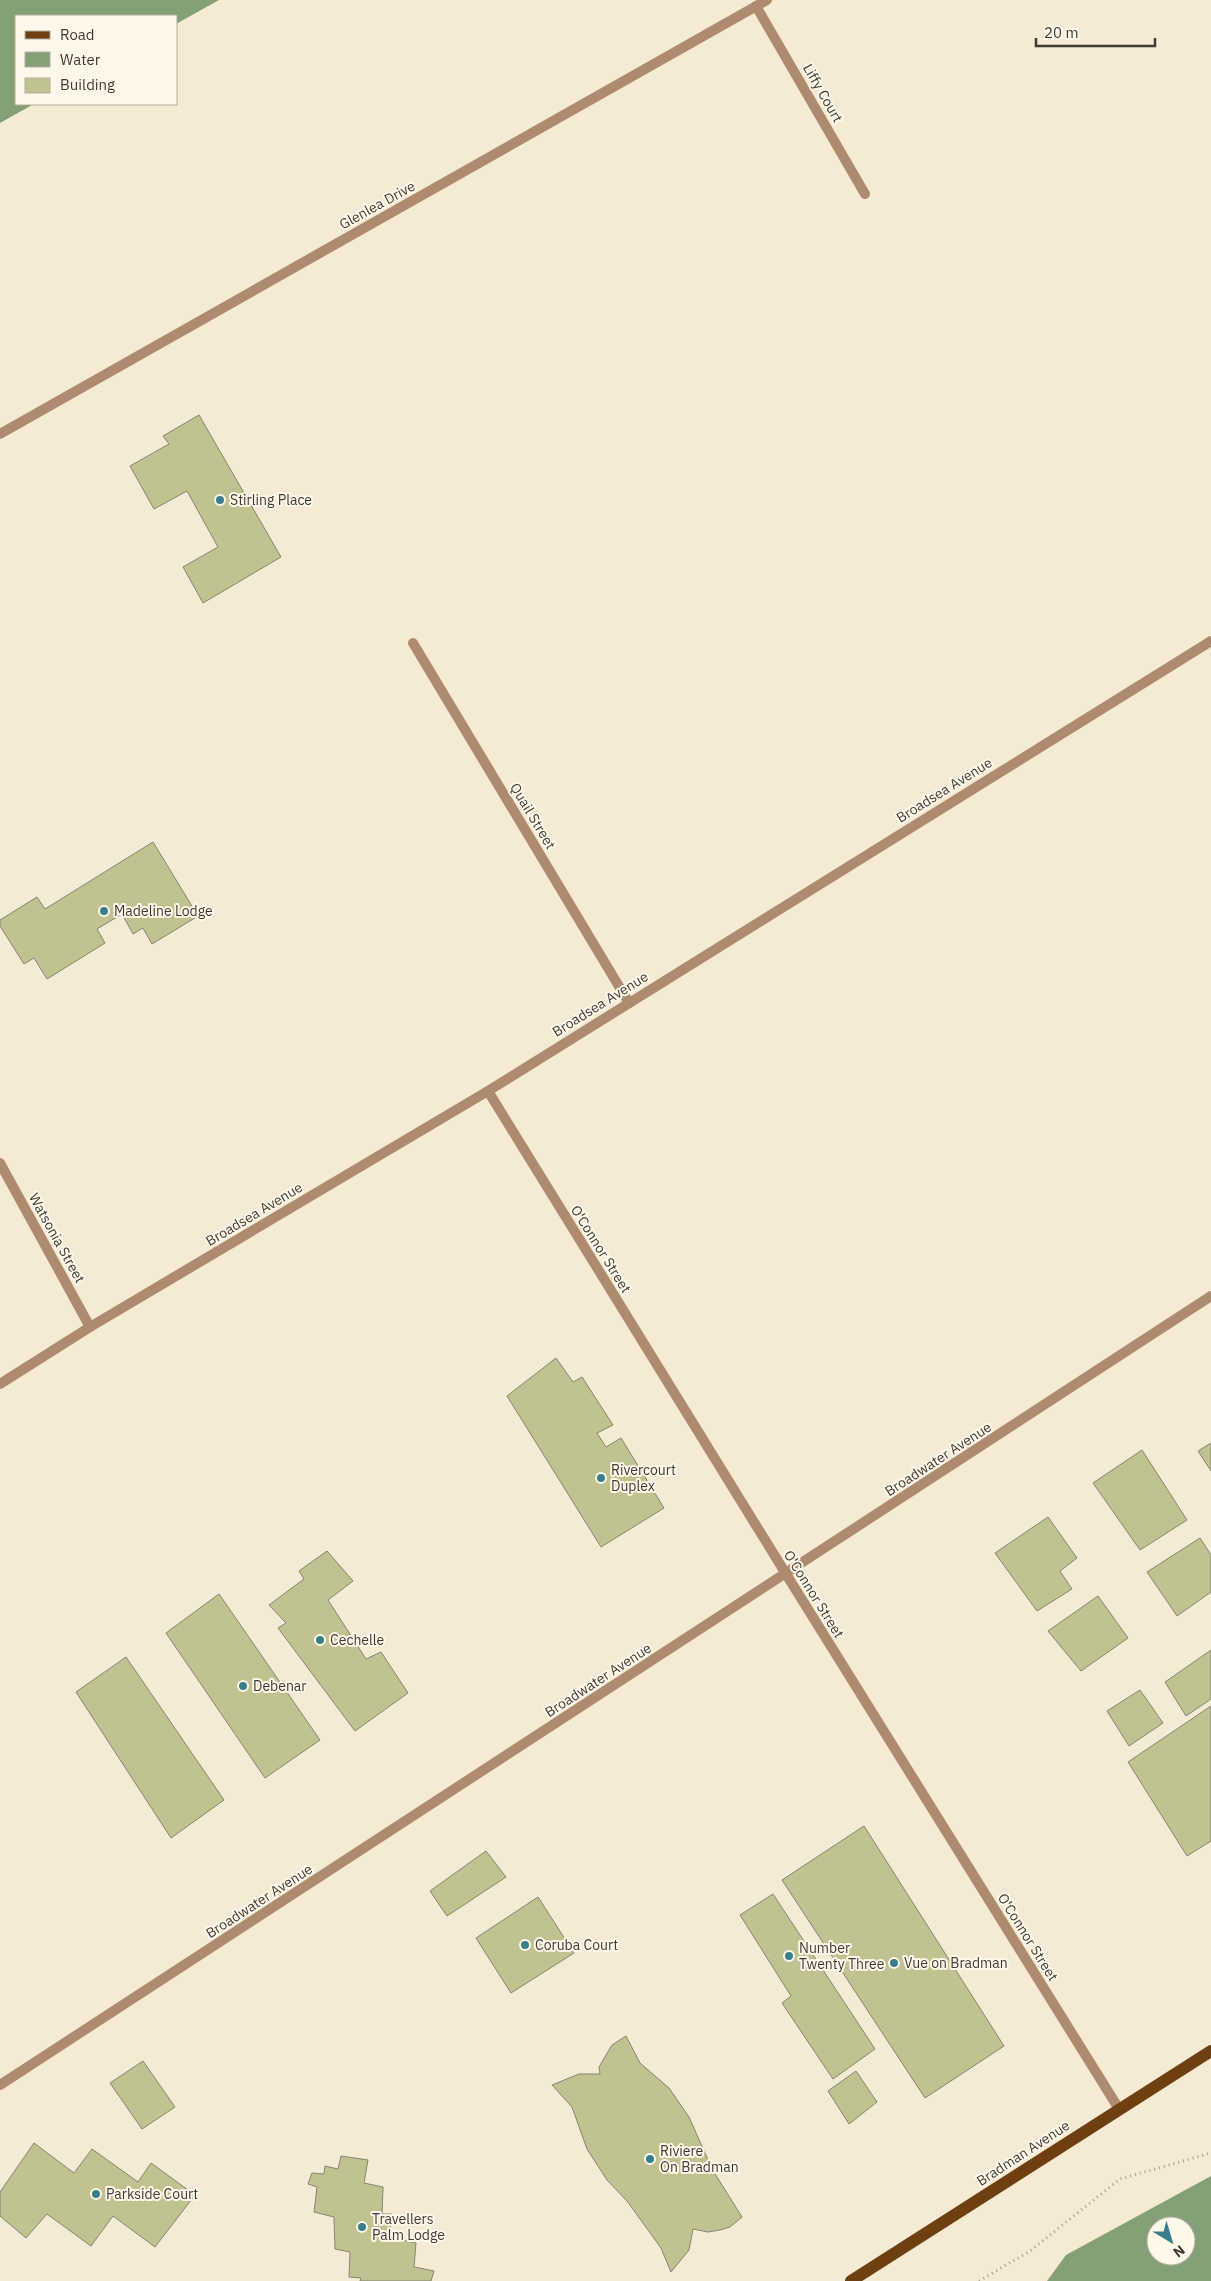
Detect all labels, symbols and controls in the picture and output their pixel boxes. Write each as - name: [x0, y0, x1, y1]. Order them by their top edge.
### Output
- legend: [15, 15, 178, 105]
- scale bar: [1036, 15, 1155, 47]
- text: 20 m: [1044, 23, 1079, 42]
- text: Road: [60, 25, 95, 44]
- text: Water: [60, 50, 101, 69]
- street label: Liffy Court: [799, 61, 847, 126]
- text: Building: [60, 75, 115, 94]
- street label: Glenlea Drive: [336, 177, 418, 233]
- place label: Stirling Place: [230, 491, 312, 509]
- marker: Stirling Place: [214, 494, 226, 506]
- street label: Broadsea Avenue: [893, 753, 996, 827]
- street label: Quail Street: [506, 779, 560, 853]
- place label: Madeline Lodge: [114, 902, 213, 920]
- marker: Madeline Lodge: [98, 905, 110, 917]
- street label: Broadsea Avenue: [549, 967, 652, 1041]
- street label: Broadsea Avenue: [202, 1178, 306, 1250]
- street label: Watsonia Street: [25, 1190, 89, 1286]
- street label: O'Connor Street: [567, 1202, 635, 1296]
- street label: Broadwater Avenue: [881, 1418, 995, 1500]
- place label: Rivercourt Duplex: [611, 1461, 676, 1495]
- marker: Rivercourt Duplex: [595, 1472, 607, 1484]
- street label: O'Connor Street: [780, 1547, 848, 1641]
- place label: Cechelle: [330, 1631, 385, 1649]
- marker: Cechelle: [314, 1634, 326, 1646]
- street label: Broadwater Avenue: [541, 1639, 655, 1721]
- place label: Debenar: [253, 1677, 306, 1695]
- marker: Debenar: [237, 1680, 249, 1692]
- street label: Broadwater Avenue: [202, 1860, 316, 1942]
- street label: O'Connor Street: [994, 1890, 1062, 1984]
- place label: Coruba Court: [535, 1936, 618, 1954]
- marker: Coruba Court: [519, 1939, 531, 1951]
- place label: Number Twenty Three: [799, 1939, 885, 1973]
- marker: Number Twenty Three: [783, 1950, 795, 1962]
- place label: Vue on Bradman: [904, 1954, 1008, 1972]
- marker: Vue on Bradman: [888, 1957, 900, 1969]
- street label: Bradman Avenue: [973, 2116, 1073, 2190]
- place label: Riviere On Bradman: [660, 2142, 739, 2176]
- marker: Riviere On Bradman: [644, 2153, 656, 2165]
- place label: Parkside Court: [106, 2185, 198, 2203]
- marker: Parkside Court: [90, 2188, 102, 2200]
- place label: Travellers Palm Lodge: [372, 2210, 445, 2244]
- north arrow: [1146, 2216, 1196, 2266]
- marker: Travellers Palm Lodge: [356, 2221, 368, 2233]
- text: N: [1169, 2241, 1189, 2261]

